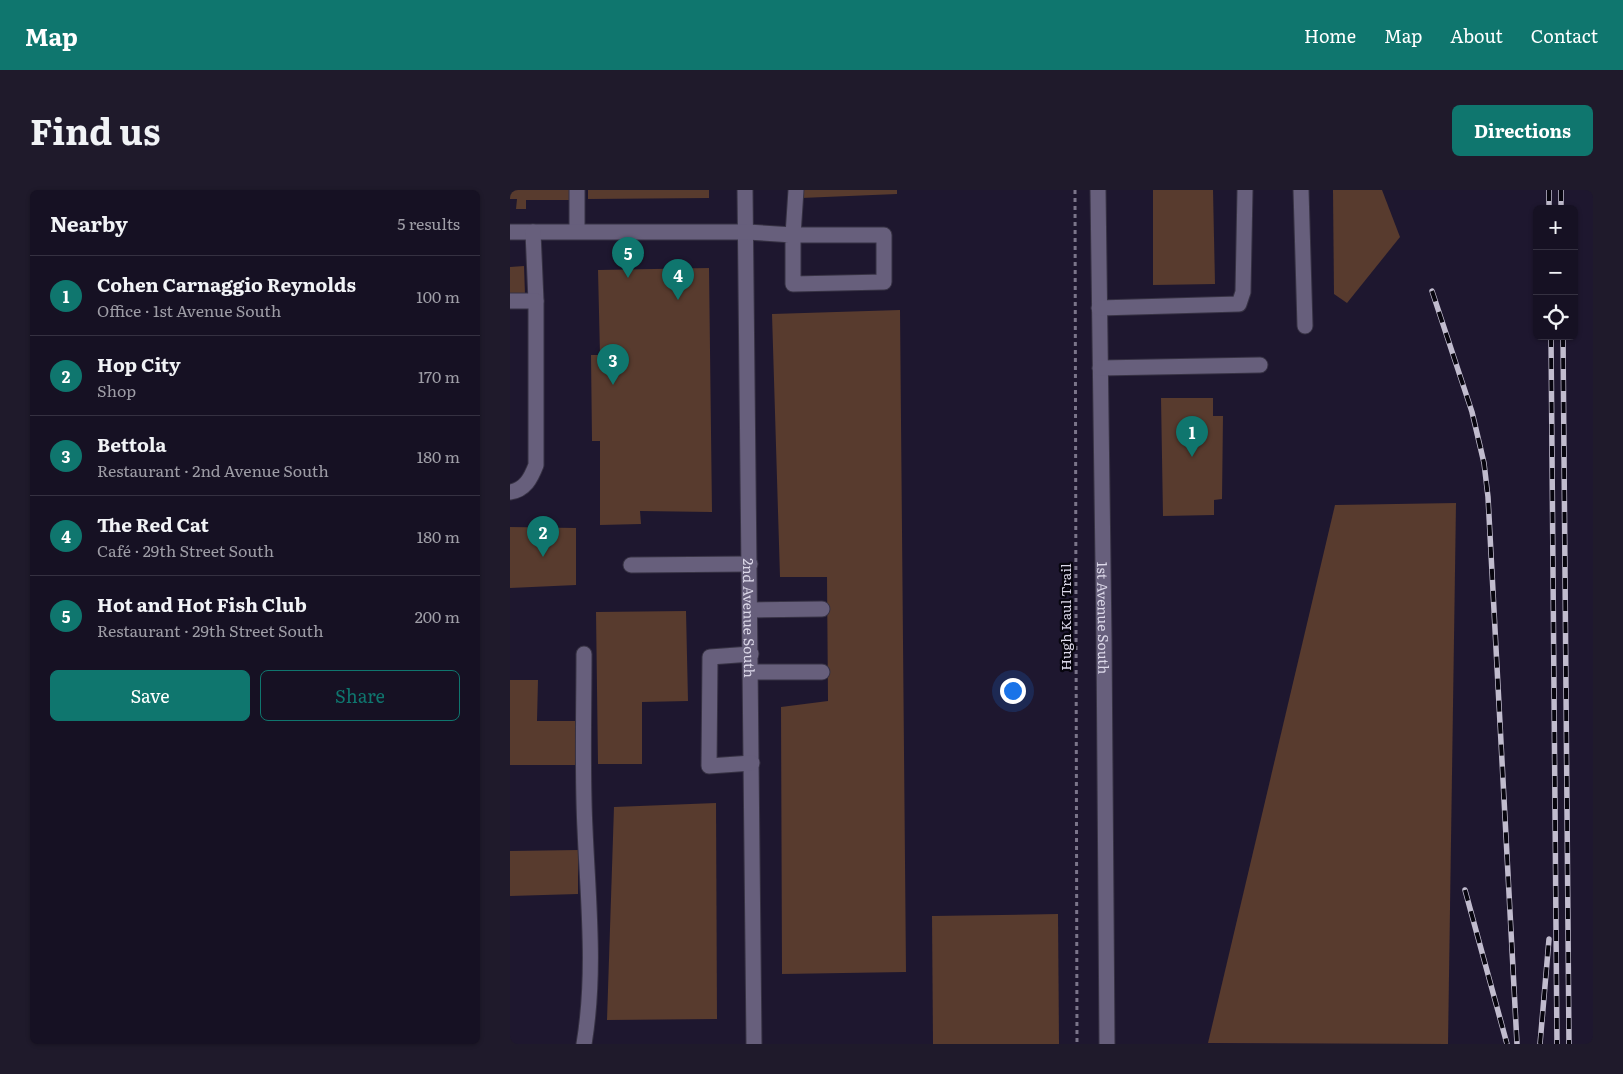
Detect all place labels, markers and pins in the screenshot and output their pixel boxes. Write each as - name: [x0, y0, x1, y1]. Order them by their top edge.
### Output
- pin: 5: [612, 237, 644, 278]
- pin: 4: [662, 259, 694, 300]
- pin: 3: [597, 344, 629, 385]
- pin: 1: [1176, 416, 1208, 457]
- pin: 2: [527, 516, 559, 557]

